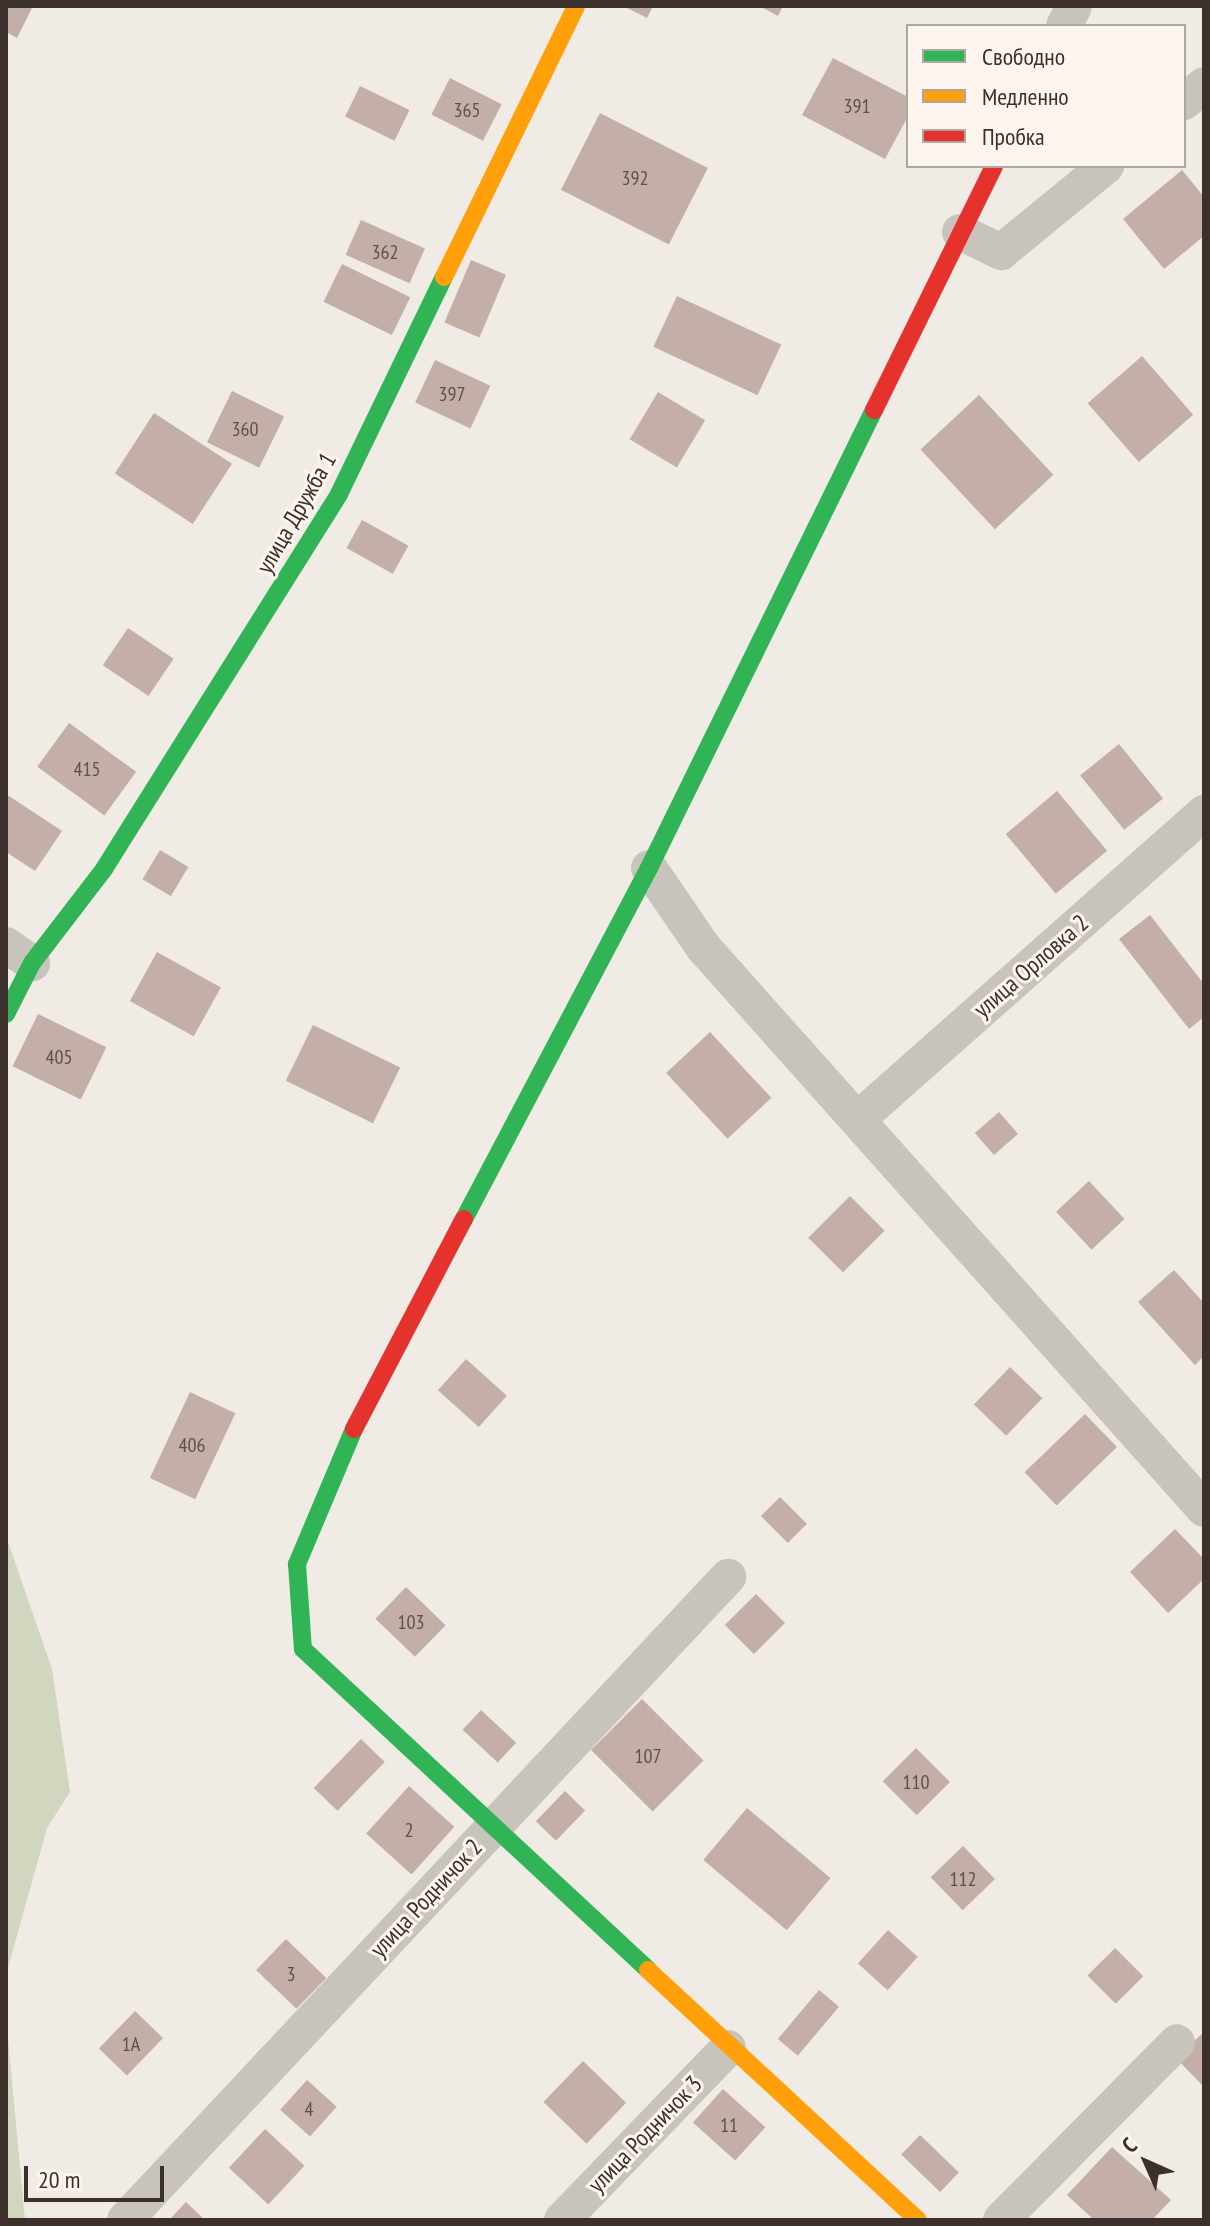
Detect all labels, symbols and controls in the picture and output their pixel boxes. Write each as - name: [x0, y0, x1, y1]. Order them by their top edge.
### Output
- legend: [906, 24, 1186, 168]
- text: Свободно: [982, 41, 1065, 72]
- text: Медленно: [982, 81, 1069, 112]
- house number: 391: [844, 94, 870, 118]
- house number: 365: [454, 98, 480, 122]
- text: Пробка: [982, 121, 1045, 152]
- house number: 392: [622, 166, 648, 190]
- house number: 362: [372, 240, 398, 264]
- house number: 397: [439, 382, 465, 406]
- house number: 360: [232, 417, 258, 441]
- street label: улица Дружба 1: [250, 447, 342, 579]
- house number: 415: [74, 757, 100, 781]
- street label: улица Орловка 2: [968, 908, 1094, 1024]
- house number: 405: [46, 1045, 72, 1069]
- house number: 406: [179, 1433, 205, 1457]
- house number: 103: [398, 1610, 424, 1634]
- house number: 107: [635, 1744, 661, 1768]
- house number: 110: [903, 1770, 929, 1794]
- house number: 2: [405, 1818, 413, 1842]
- street label: улица Родничок 2: [364, 1833, 488, 1963]
- house number: 112: [950, 1867, 976, 1891]
- house number: 3: [287, 1962, 295, 1986]
- house number: 1А: [122, 2032, 140, 2056]
- street label: улица Родничок 3: [582, 2070, 708, 2198]
- house number: 4: [305, 2097, 313, 2121]
- house number: 11: [720, 2113, 738, 2137]
- north arrow: [1106, 2122, 1186, 2202]
- text: С: [1116, 2132, 1142, 2158]
- scale bar: [28, 2150, 168, 2200]
- text: 20 m: [38, 2164, 80, 2195]

